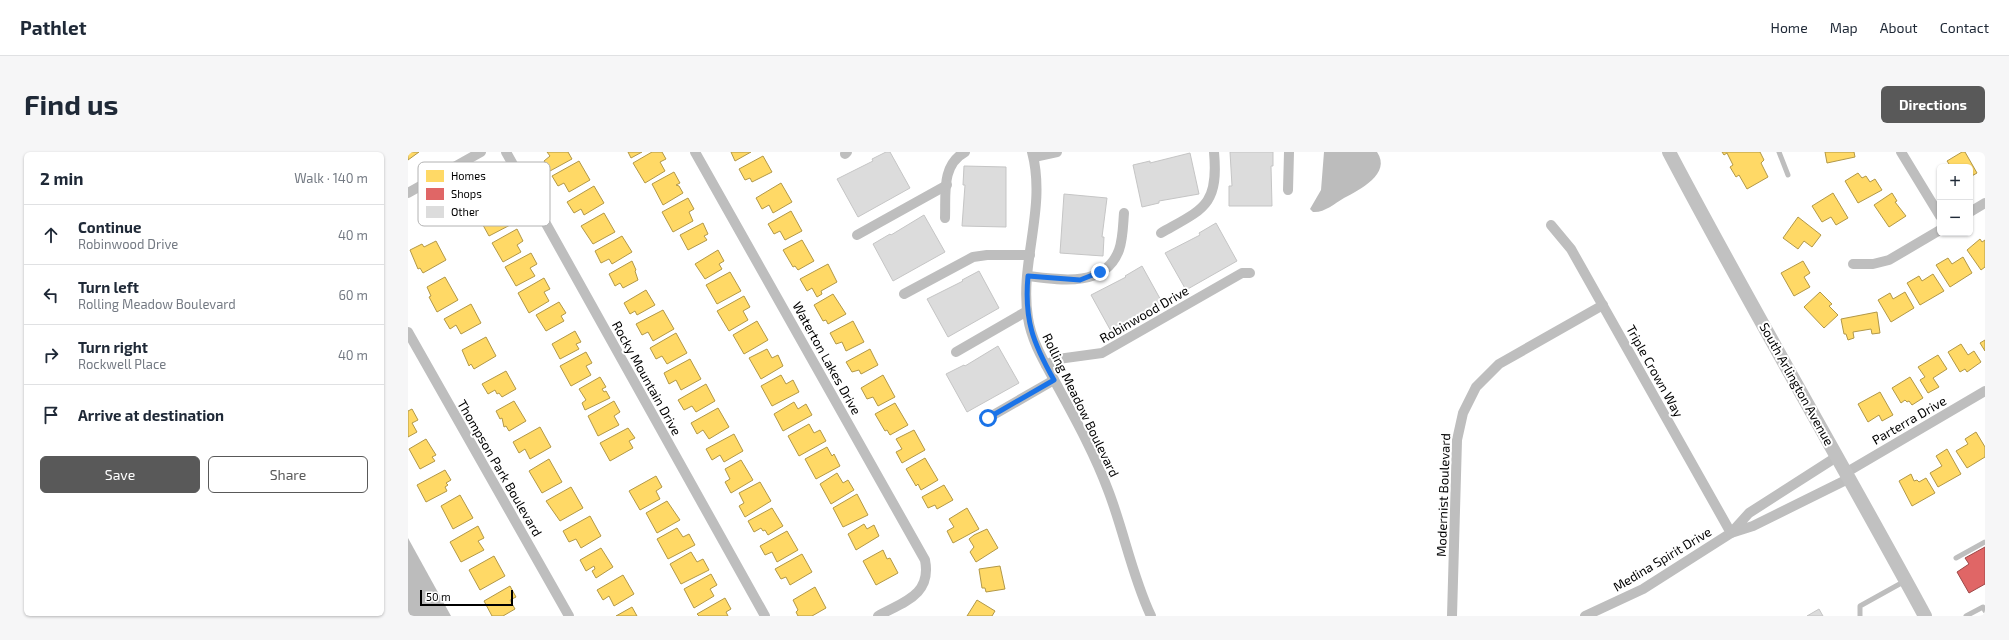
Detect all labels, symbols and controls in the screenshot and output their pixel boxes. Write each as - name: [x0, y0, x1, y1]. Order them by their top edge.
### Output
- text: Pathlet: [20, 16, 86, 39]
- text: Home: [1771, 19, 1808, 36]
- text: Map: [1830, 19, 1858, 36]
- text: About: [1880, 19, 1918, 36]
- text: Contact: [1940, 19, 1989, 36]
- button: Directions: [1881, 86, 1985, 123]
- text: Find us: [24, 87, 118, 121]
- legend: [418, 162, 550, 226]
- map controls: [1937, 164, 1973, 236]
- button: +: [1937, 164, 1973, 200]
- text: 2 min: [40, 168, 83, 188]
- text: Homes: [451, 169, 486, 182]
- text: Walk · 140 m: [294, 170, 368, 186]
- text: Shops: [451, 187, 482, 200]
- button: −: [1937, 200, 1973, 236]
- text: Other: [451, 205, 480, 218]
- text: Continue: [78, 218, 141, 236]
- icon: ahead: [40, 224, 62, 246]
- text: 40 m: [338, 227, 368, 243]
- text: Robinwood Drive: [78, 236, 178, 252]
- route end: [1091, 263, 1109, 281]
- text: Turn left: [78, 278, 139, 296]
- street label: Robinwood Drive: [1097, 282, 1191, 346]
- icon: left: [40, 284, 62, 306]
- text: 60 m: [338, 287, 368, 303]
- text: Rolling Meadow Boulevard: [78, 296, 236, 312]
- street label: Waterton Lakes Drive: [789, 299, 865, 417]
- street label: Rocky Mountain Drive: [609, 318, 685, 438]
- street label: South Arlington Avenue: [1756, 320, 1838, 448]
- street label: Triple Crown Way: [1623, 322, 1687, 420]
- street label: Rolling Meadow Boulevard: [1039, 331, 1123, 479]
- text: Turn right: [78, 338, 148, 356]
- icon: right: [40, 344, 62, 366]
- text: 40 m: [338, 347, 368, 363]
- text: Rockwell Place: [78, 356, 166, 372]
- street label: Parterra Drive: [1869, 392, 1949, 448]
- street label: Thompson Park Boulevard: [454, 397, 546, 539]
- icon: arrive: [40, 404, 62, 426]
- text: Arrive at destination: [78, 406, 224, 424]
- route start: [979, 409, 997, 427]
- street label: Modernist Boulevard: [1433, 433, 1453, 557]
- button: Save: [40, 456, 200, 493]
- button: Share: [208, 456, 368, 493]
- street label: Medina Spirit Drive: [1610, 523, 1714, 595]
- scale bar: [420, 588, 513, 607]
- text: 50 m: [426, 590, 451, 603]

